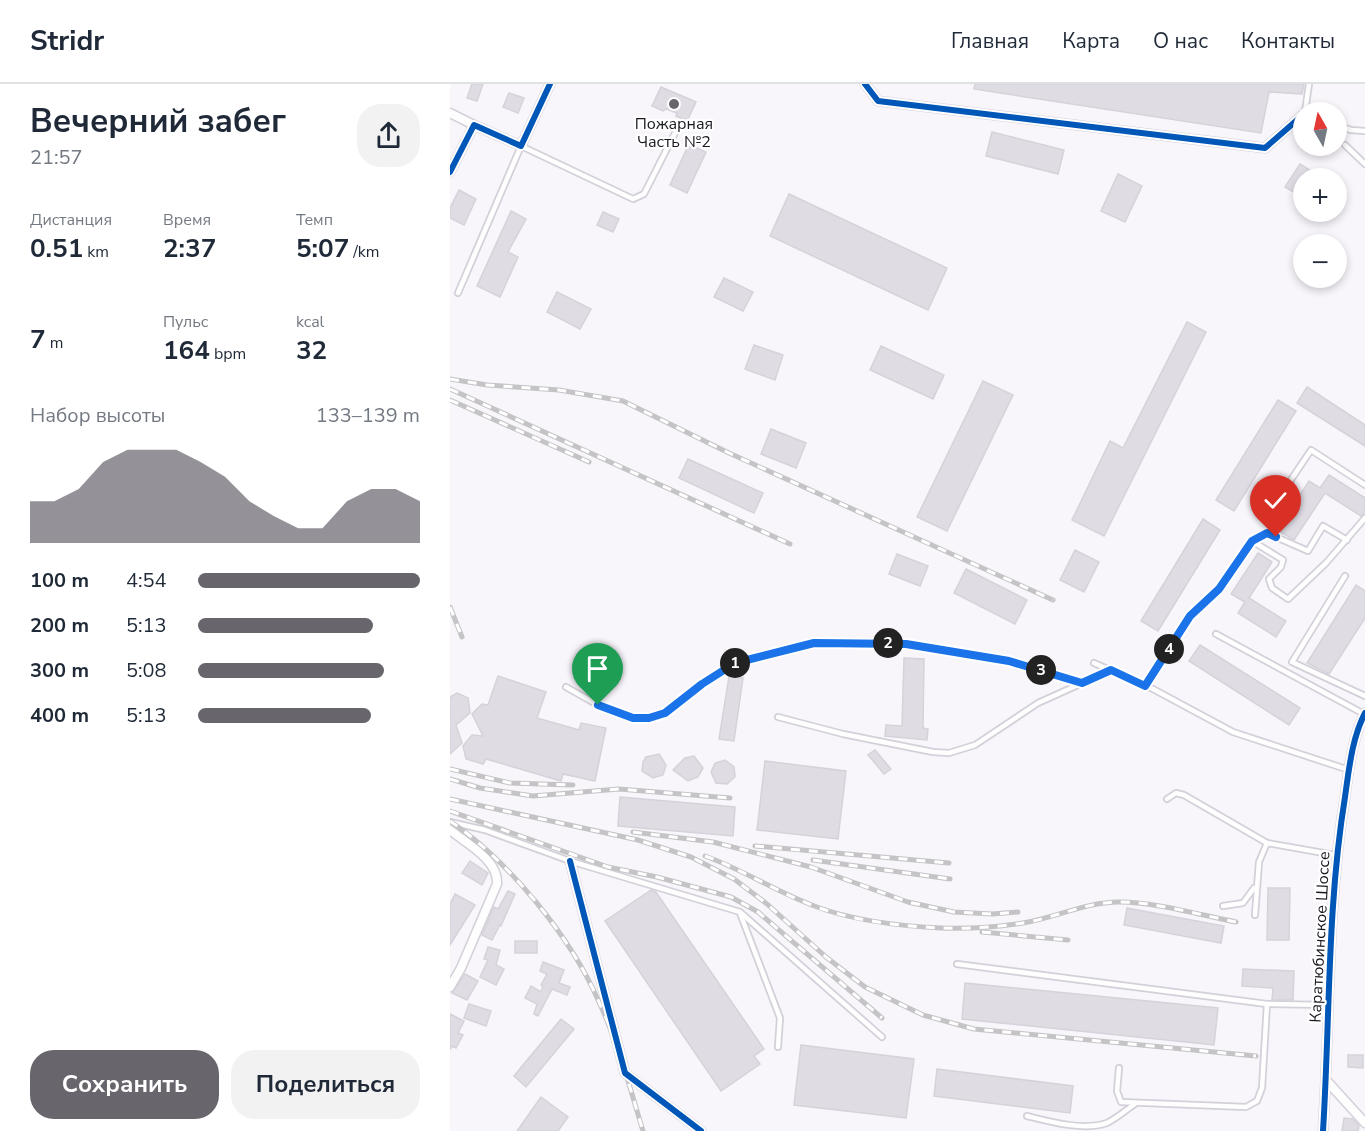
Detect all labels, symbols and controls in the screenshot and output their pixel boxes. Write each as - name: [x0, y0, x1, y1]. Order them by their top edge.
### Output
- text: Stridr: [30, 22, 104, 60]
- text: Главная: [951, 27, 1029, 55]
- text: Карта: [1062, 27, 1120, 55]
- text: О нас: [1153, 27, 1208, 55]
- text: Контакты: [1241, 27, 1335, 55]
- marker: Пожарная Часть №2: [667, 97, 681, 111]
- text: Вечерний забег: [30, 99, 286, 144]
- north arrow: [1293, 102, 1347, 156]
- map controls: [1293, 102, 1347, 288]
- button: share: [357, 104, 420, 167]
- place label: Пожарная Часть №2: [635, 113, 713, 153]
- text: 21:57: [30, 144, 83, 171]
- button: +: [1293, 168, 1347, 222]
- text: Дистанция: [30, 209, 112, 231]
- text: Время: [163, 209, 211, 231]
- text: Темп: [296, 209, 333, 231]
- text: 0.51: [30, 231, 83, 266]
- text: 2:37: [163, 231, 216, 266]
- text: 5:07: [296, 231, 349, 266]
- button: −: [1293, 234, 1347, 288]
- text: km: [83, 241, 109, 263]
- text: /km: [349, 241, 380, 263]
- text: Пульс: [163, 311, 208, 333]
- text: kcal: [296, 311, 324, 333]
- text: 7: [30, 322, 46, 357]
- text: m: [46, 332, 63, 354]
- text: 164: [163, 333, 210, 368]
- text: 32: [296, 333, 327, 368]
- text: bpm: [210, 343, 246, 365]
- text: Набор высоты: [30, 402, 165, 429]
- text: 133–139 m: [316, 402, 420, 429]
- pin: [1250, 475, 1301, 537]
- icon: check: [1259, 484, 1292, 517]
- text: 100 m: [30, 567, 89, 594]
- text: 4:54: [126, 567, 167, 594]
- text: 200 m: [30, 612, 89, 639]
- text: 5:13: [126, 612, 167, 639]
- pin: 2: [873, 628, 903, 658]
- text: 2: [883, 632, 893, 654]
- pin: 4: [1154, 634, 1184, 664]
- text: 4: [1164, 638, 1174, 660]
- pin: [572, 643, 623, 705]
- pin: 1: [720, 648, 750, 678]
- icon: arrive: [581, 652, 614, 685]
- text: 1: [730, 652, 740, 674]
- pin: 3: [1026, 655, 1056, 685]
- text: 300 m: [30, 657, 89, 684]
- text: 5:08: [126, 657, 167, 684]
- text: 3: [1036, 659, 1046, 681]
- text: 400 m: [30, 702, 89, 729]
- text: 5:13: [126, 702, 167, 729]
- street label: Каратюбинское Шоссе: [1305, 851, 1335, 1023]
- button: Сохранить: [30, 1050, 219, 1119]
- button: Поделиться: [231, 1050, 420, 1119]

